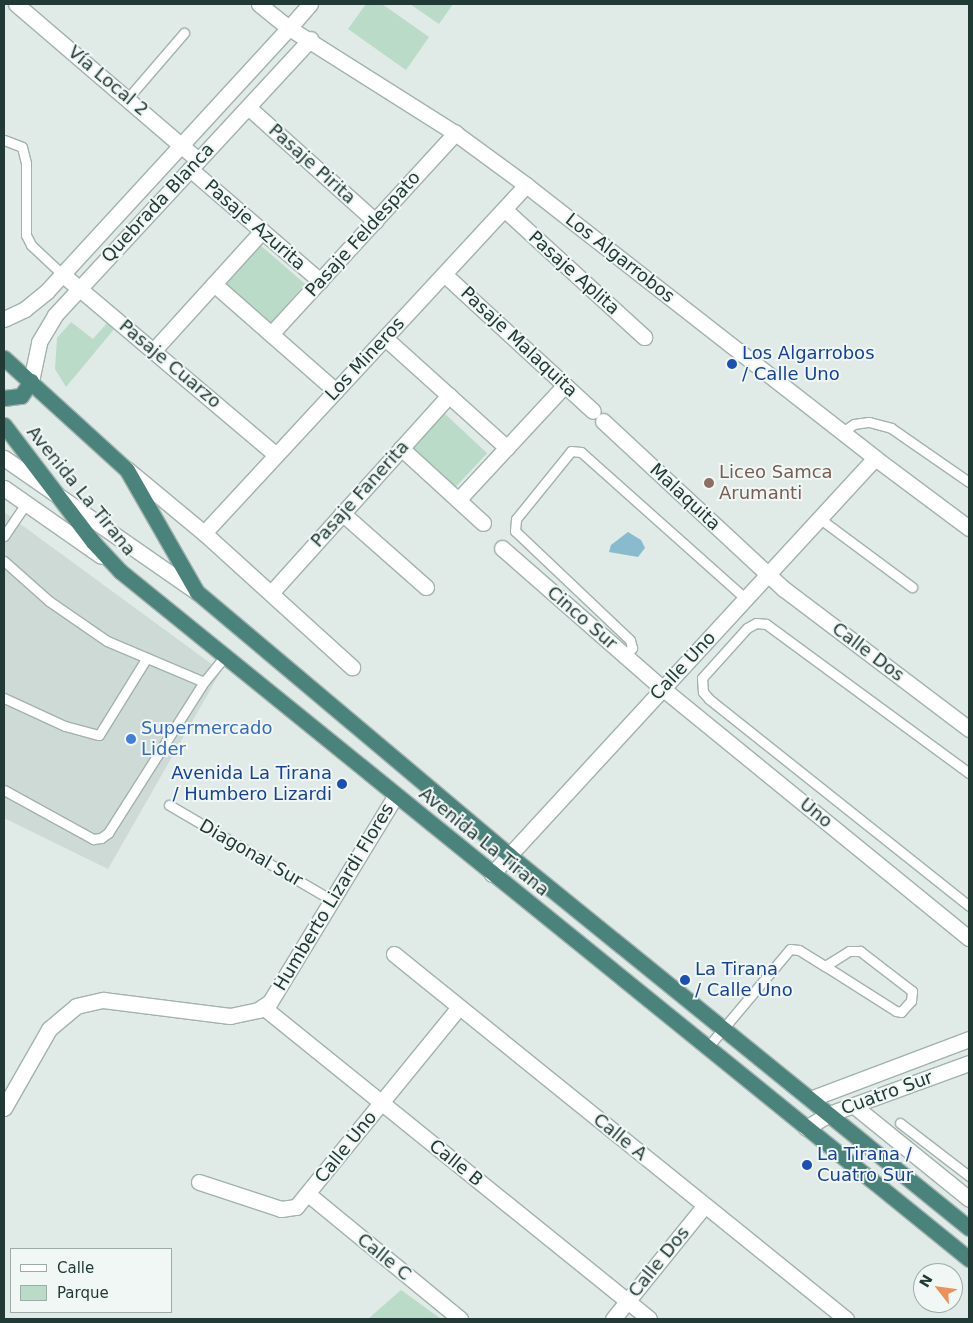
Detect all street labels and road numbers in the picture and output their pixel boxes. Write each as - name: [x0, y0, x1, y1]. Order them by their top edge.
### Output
- street label: Vía Local 2: [64, 41, 152, 121]
- street label: Pasaje Pirita: [264, 119, 360, 209]
- street label: Quebrada Blanca: [97, 139, 219, 267]
- street label: Pasaje Feldespato: [301, 167, 425, 301]
- street label: Pasaje Azurita: [200, 175, 310, 275]
- street label: Los Algarrobos: [561, 209, 679, 307]
- street label: Pasaje Aplita: [524, 226, 624, 320]
- street label: Pasaje Malaquita: [456, 282, 582, 402]
- street label: Los Mineros: [321, 313, 409, 405]
- street label: Pasaje Cuarzo: [115, 315, 225, 413]
- street label: Avenida La Tirana: [22, 422, 140, 560]
- street label: Pasaje Fanerita: [306, 436, 414, 552]
- street label: Malaquita: [645, 459, 725, 535]
- street label: Cinco Sur: [543, 582, 621, 654]
- street label: Calle Dos: [828, 618, 908, 686]
- street label: Calle Uno: [646, 627, 720, 705]
- street label: Avenida La Tirana: [415, 783, 553, 901]
- street label: Uno: [795, 793, 837, 833]
- street label: Humberto Lizardi Flores: [269, 799, 399, 995]
- street label: Diagonal Sur: [195, 815, 307, 891]
- street label: Cuatro Sur: [838, 1066, 936, 1120]
- street label: Calle Uno: [311, 1107, 381, 1187]
- street label: Calle A: [589, 1109, 651, 1165]
- street label: Calle B: [425, 1135, 487, 1191]
- street label: Calle Dos: [624, 1222, 694, 1302]
- street label: Calle C: [353, 1229, 415, 1285]

